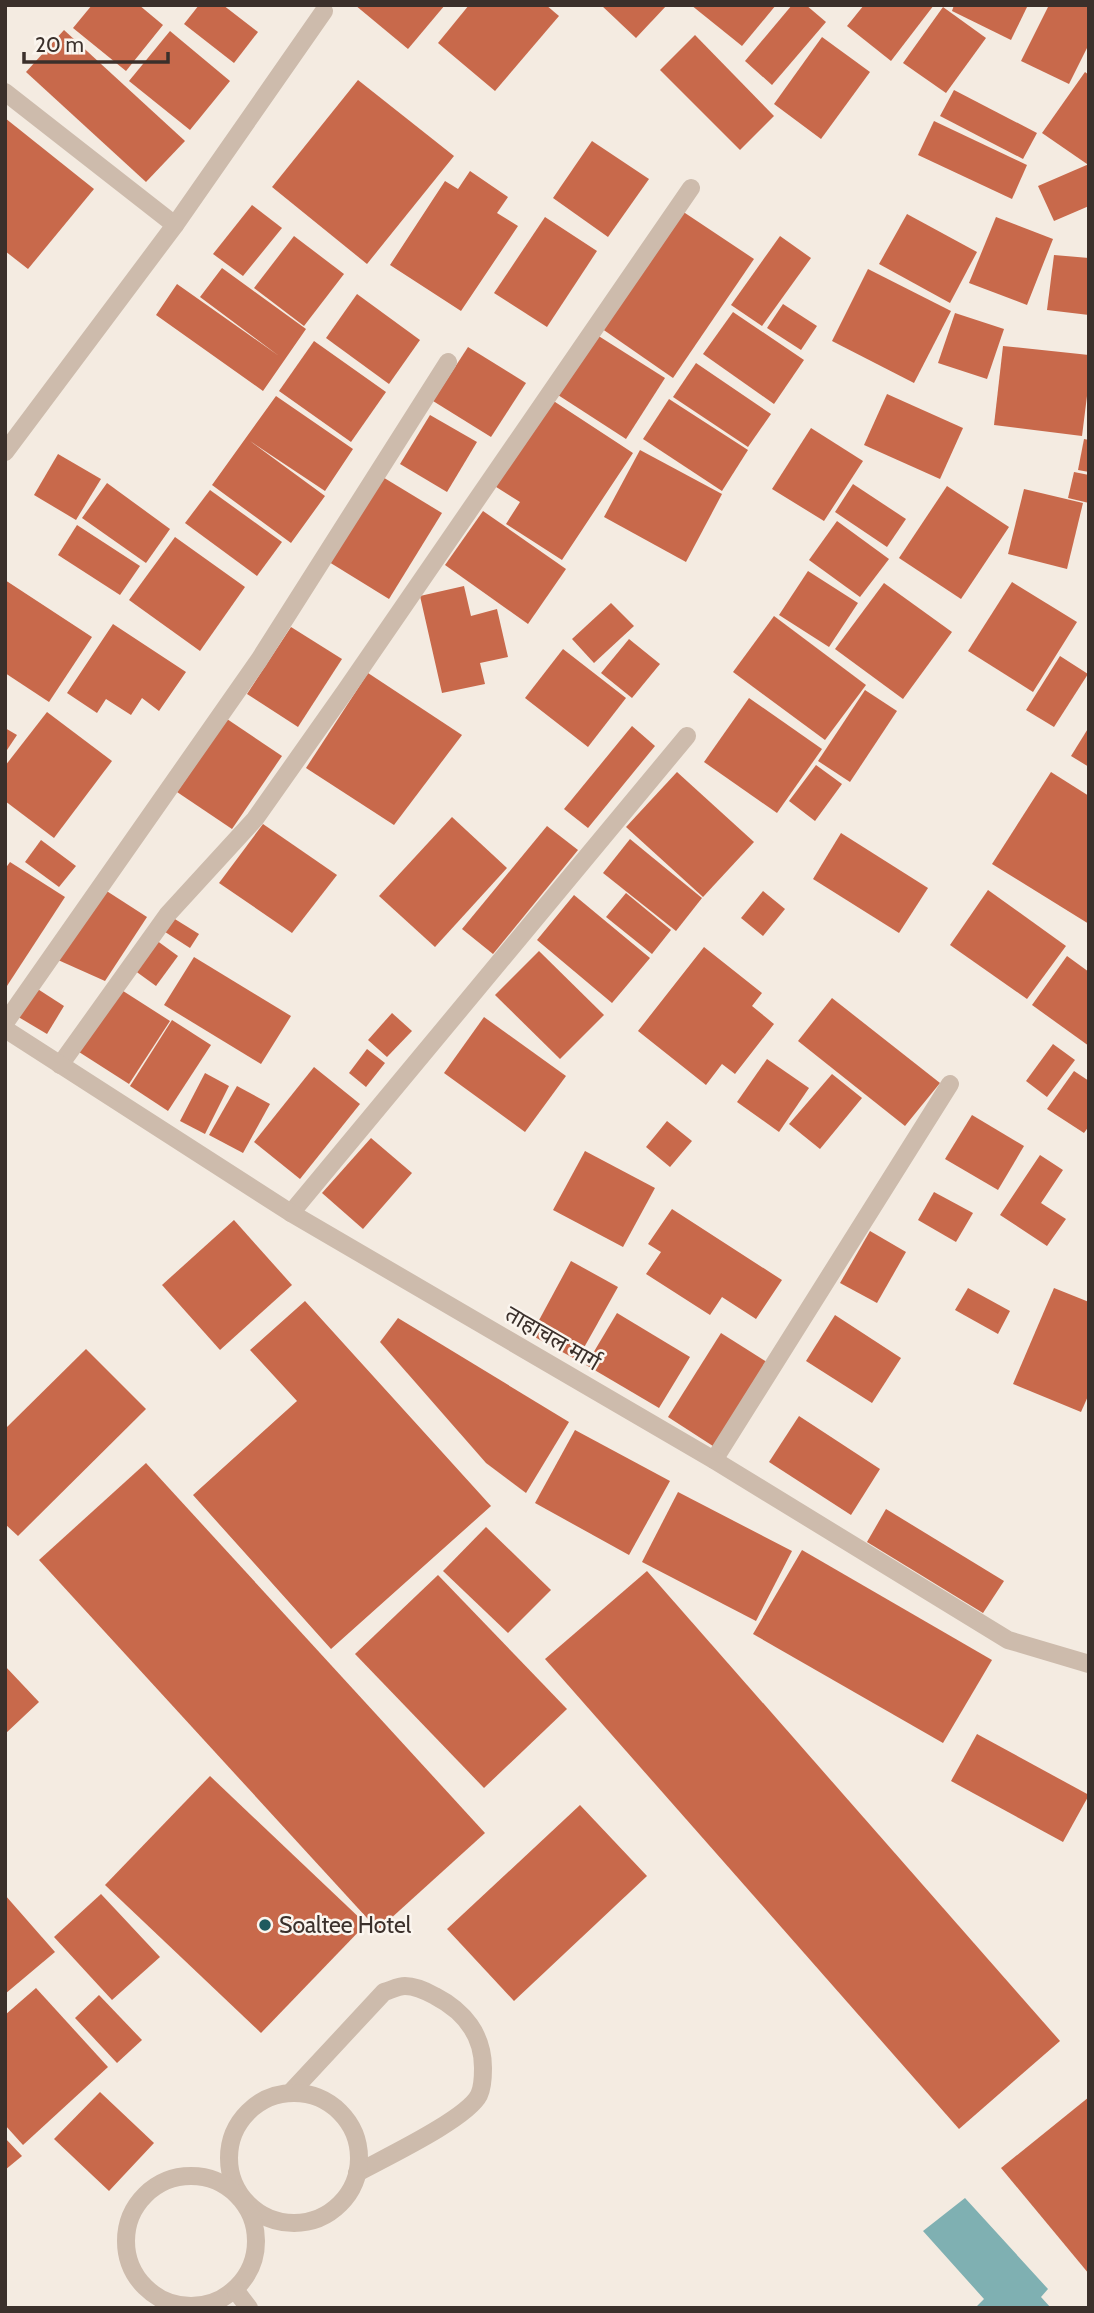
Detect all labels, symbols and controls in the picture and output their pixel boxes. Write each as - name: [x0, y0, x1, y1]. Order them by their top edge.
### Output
- scale bar: [24, 21, 168, 65]
- text: 20 m: [35, 32, 84, 57]
- street label: ताहाचल मार्ग: [500, 1300, 606, 1377]
- place label: Soaltee Hotel: [279, 1911, 412, 1939]
- marker: Soaltee Hotel: [257, 1917, 273, 1933]

